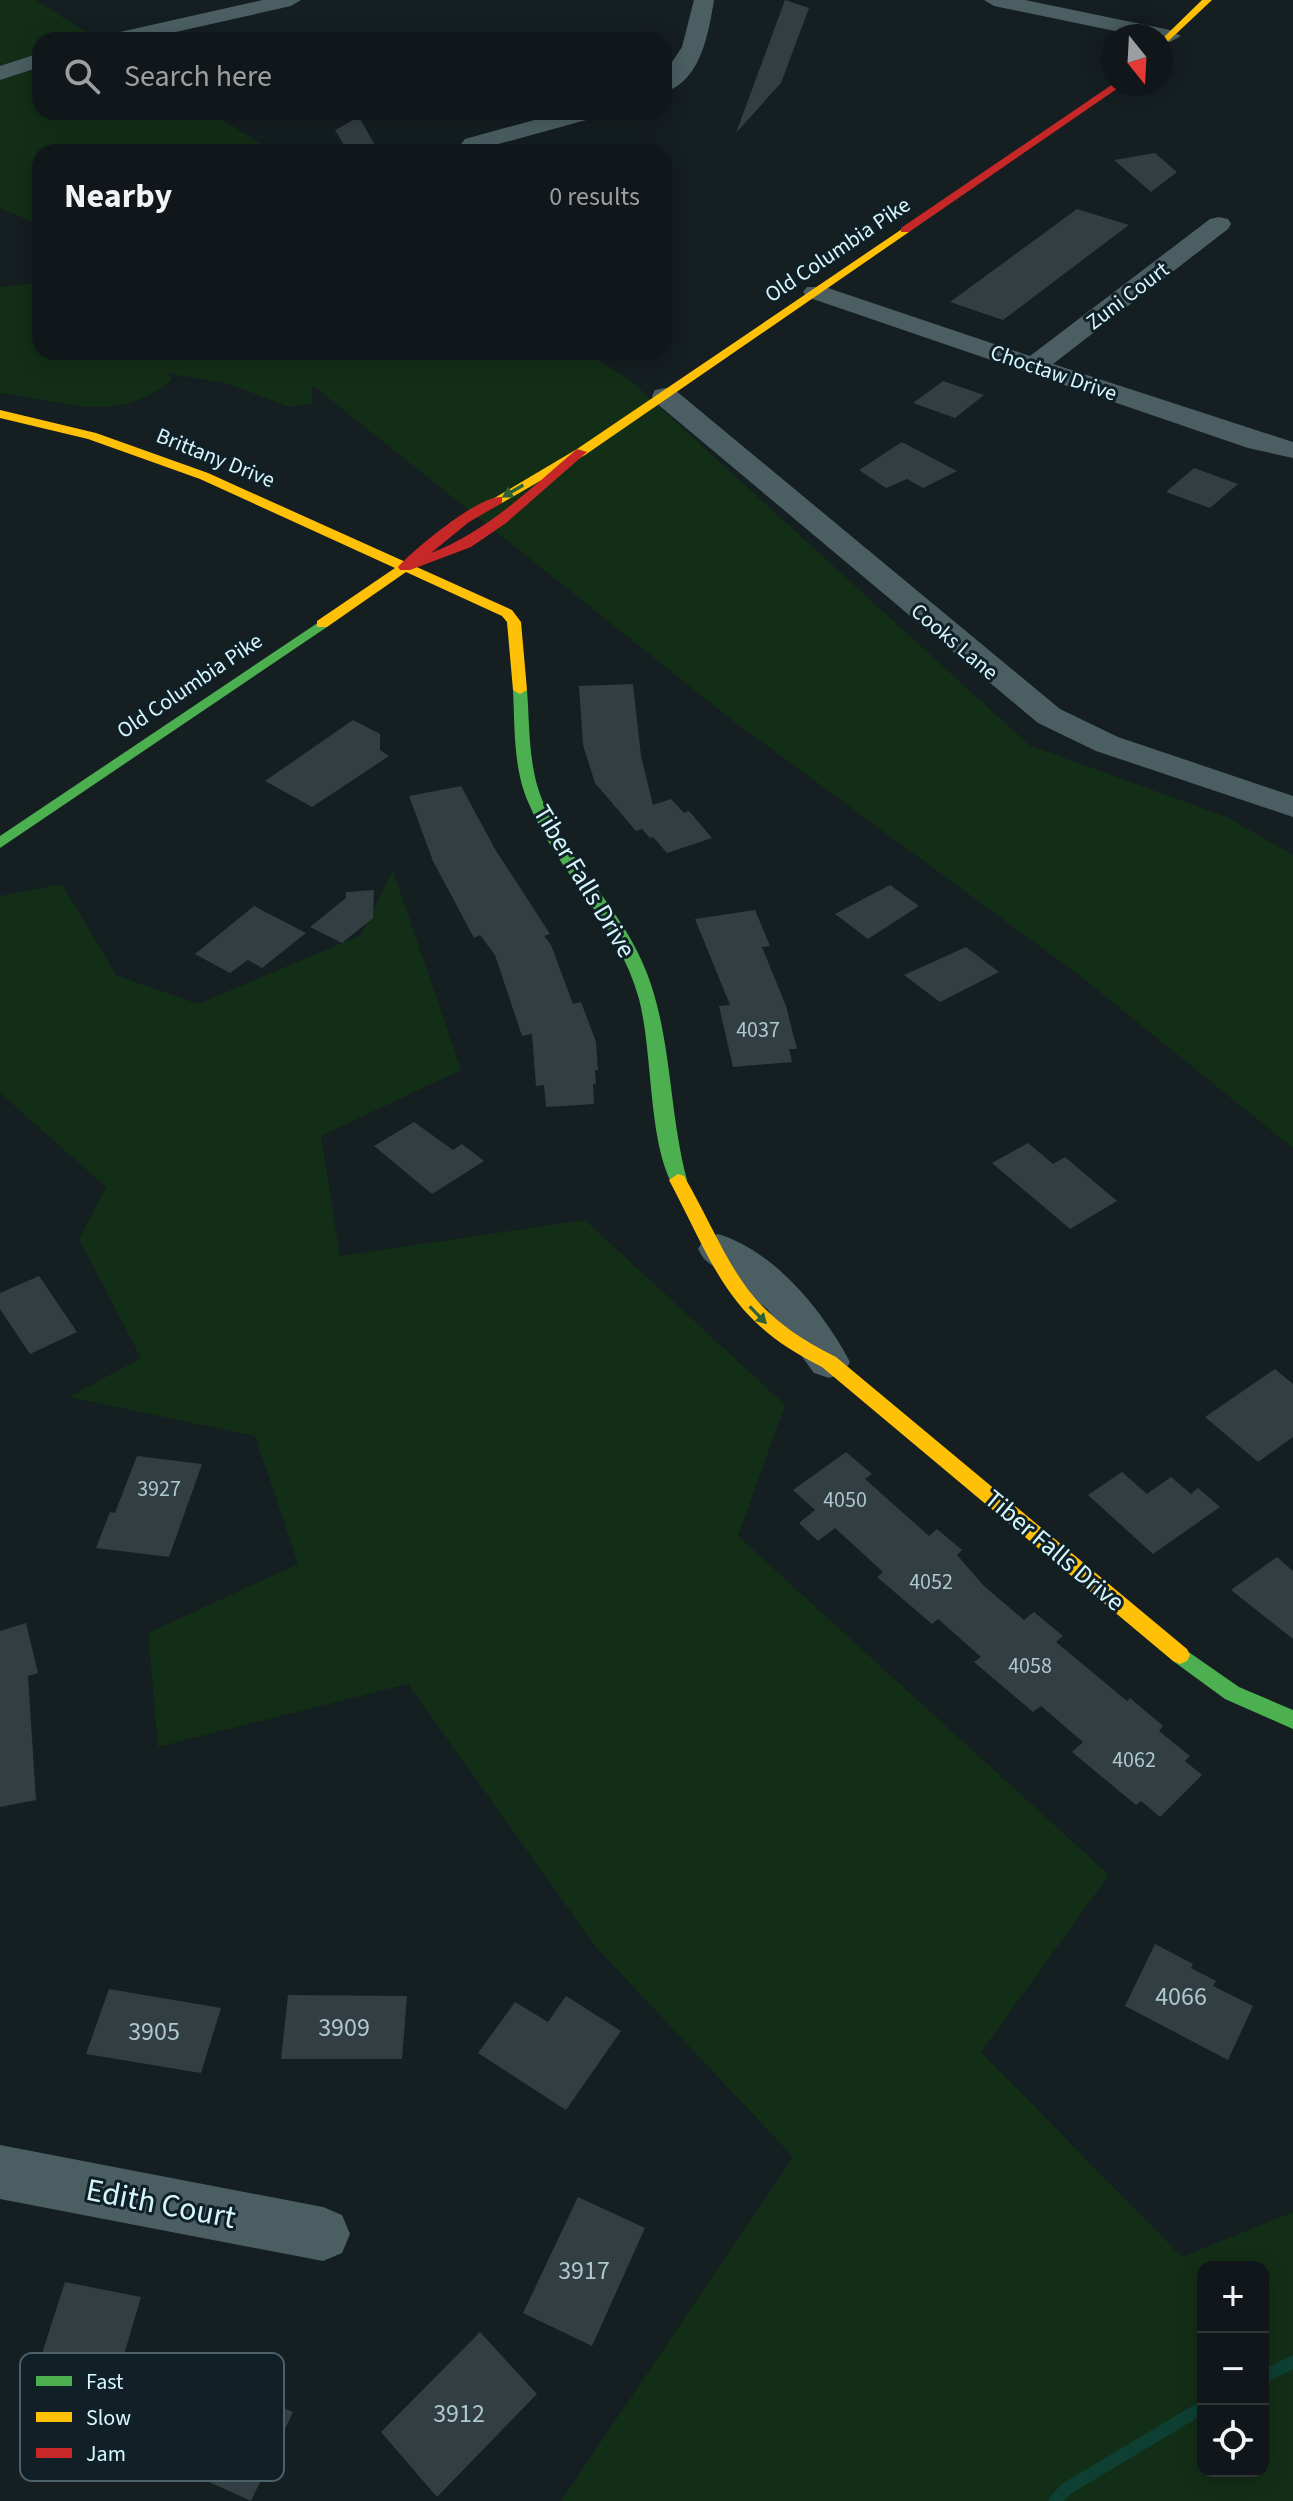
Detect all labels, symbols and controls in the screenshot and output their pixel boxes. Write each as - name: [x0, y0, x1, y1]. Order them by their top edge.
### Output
- north arrow: [1101, 24, 1173, 96]
- search box: [32, 32, 672, 120]
- icon: search: [60, 54, 104, 98]
- text: Search here: [124, 55, 272, 98]
- text: Nearby: [64, 172, 172, 221]
- text: 0 results: [549, 178, 640, 215]
- street label: Old Columbia Pike: [758, 189, 917, 310]
- street label: Zuni Court: [1079, 254, 1176, 338]
- street label: Choctaw Drive: [986, 336, 1121, 410]
- street label: Brittany Drive: [151, 420, 280, 496]
- one-way arrow: [502, 484, 524, 498]
- street label: Cooks Lane: [904, 596, 1005, 688]
- street label: Old Columbia Pike: [110, 625, 269, 746]
- street label: Tiber Falls Drive: [524, 798, 645, 965]
- house number: 4037: [736, 1014, 780, 1046]
- one-way arrow: [749, 1306, 767, 1325]
- house number: 3927: [137, 1473, 181, 1505]
- street label: Tiber Falls Drive: [977, 1481, 1133, 1620]
- house number: 4050: [823, 1484, 867, 1516]
- house number: 4052: [909, 1566, 953, 1598]
- house number: 4058: [1008, 1650, 1052, 1682]
- house number: 4062: [1112, 1744, 1156, 1776]
- house number: 4066: [1155, 1978, 1207, 2015]
- house number: 3909: [318, 2009, 370, 2046]
- house number: 3905: [128, 2013, 180, 2050]
- street label: Edith Court: [82, 2167, 240, 2241]
- house number: 3917: [558, 2252, 610, 2289]
- map controls: [1197, 2261, 1269, 2477]
- button: +: [1197, 2261, 1269, 2333]
- button: −: [1197, 2333, 1269, 2405]
- legend: [20, 2353, 284, 2481]
- text: Fast: [86, 2366, 124, 2398]
- house number: 3912: [433, 2395, 485, 2432]
- text: Slow: [86, 2402, 131, 2434]
- button: locate: [1197, 2405, 1269, 2477]
- text: Jam: [86, 2438, 126, 2470]

